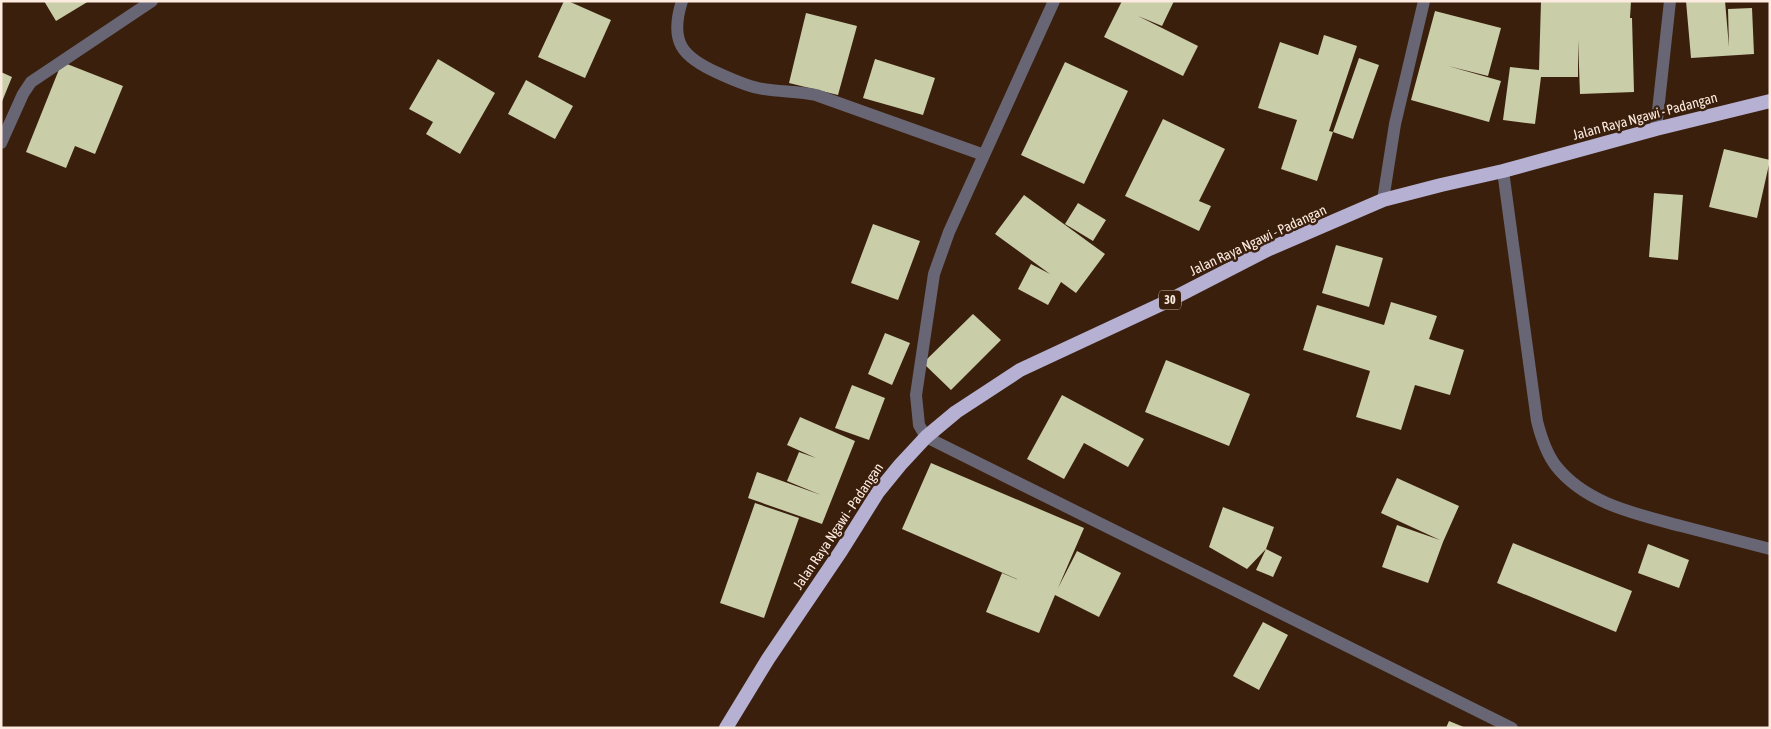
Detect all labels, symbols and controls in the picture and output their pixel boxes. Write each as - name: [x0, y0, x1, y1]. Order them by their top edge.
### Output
- street label: Jalan Raya Ngawi - Padangan: [1571, 89, 1719, 143]
- street label: Jalan Raya Ngawi - Padangan: [1187, 201, 1329, 279]
- road number: 30: [1159, 290, 1181, 310]
- street label: Jalan Raya Ngawi - Padangan: [790, 460, 886, 592]

